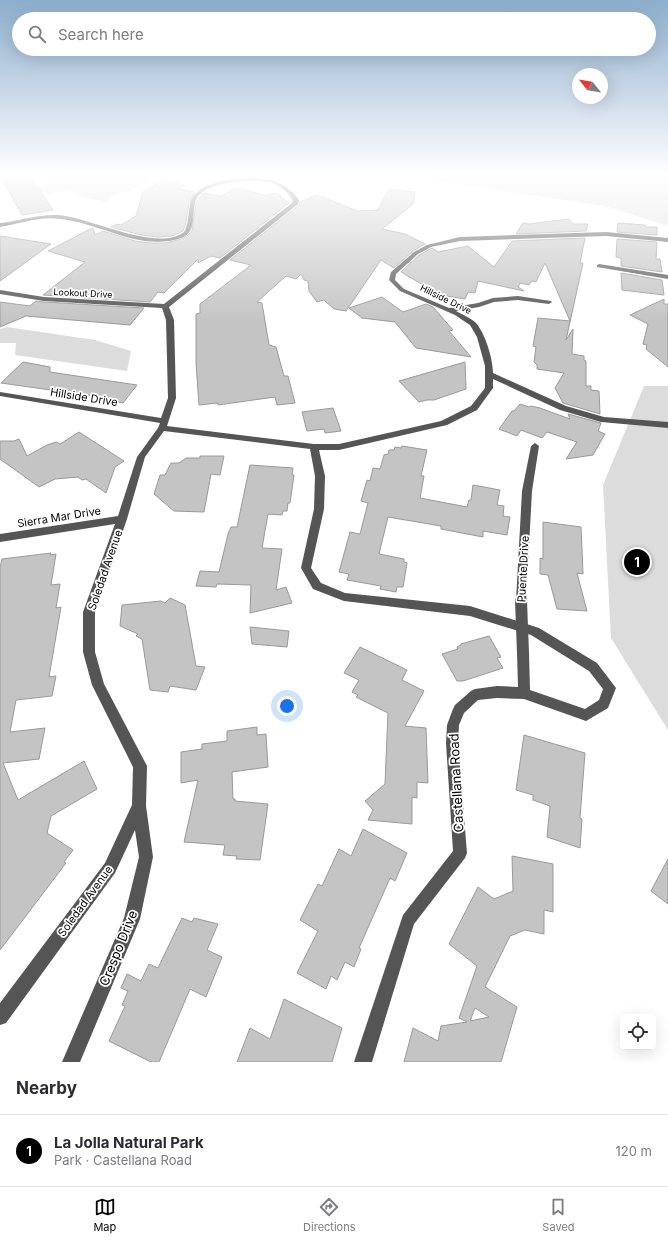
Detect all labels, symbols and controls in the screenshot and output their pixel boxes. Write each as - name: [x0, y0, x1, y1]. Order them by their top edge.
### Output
- search box: [12, 12, 656, 56]
- icon: search: [26, 23, 48, 45]
- text: Search here: [58, 25, 144, 44]
- north arrow: [572, 68, 608, 104]
- street label: Hillside Drive: [419, 282, 473, 316]
- street label: Lookout Drive: [53, 286, 113, 300]
- street label: Hillside Drive: [49, 385, 119, 409]
- street label: Sierra Mar Drive: [16, 503, 102, 531]
- street label: Soledad Avenue: [85, 528, 125, 612]
- street label: Puente Drive: [514, 535, 532, 603]
- pin: 1: [624, 547, 650, 577]
- your location: [277, 696, 297, 716]
- street label: Castellana Road: [445, 733, 467, 833]
- street label: Soledad Avenue: [55, 863, 115, 939]
- street label: Crespo Drive: [96, 908, 140, 988]
- map controls: [620, 1014, 656, 1050]
- button: locate: [620, 1014, 656, 1050]
- text: Nearby: [16, 1078, 77, 1098]
- text: La Jolla Natural Park: [54, 1133, 204, 1152]
- text: 1: [26, 1143, 32, 1159]
- text: 120 m: [616, 1143, 652, 1159]
- text: Park · Castellana Road: [54, 1152, 192, 1168]
- tab: Map: [93, 1196, 116, 1234]
- tab: Directions: [303, 1196, 356, 1234]
- tab: Saved: [542, 1196, 575, 1234]

